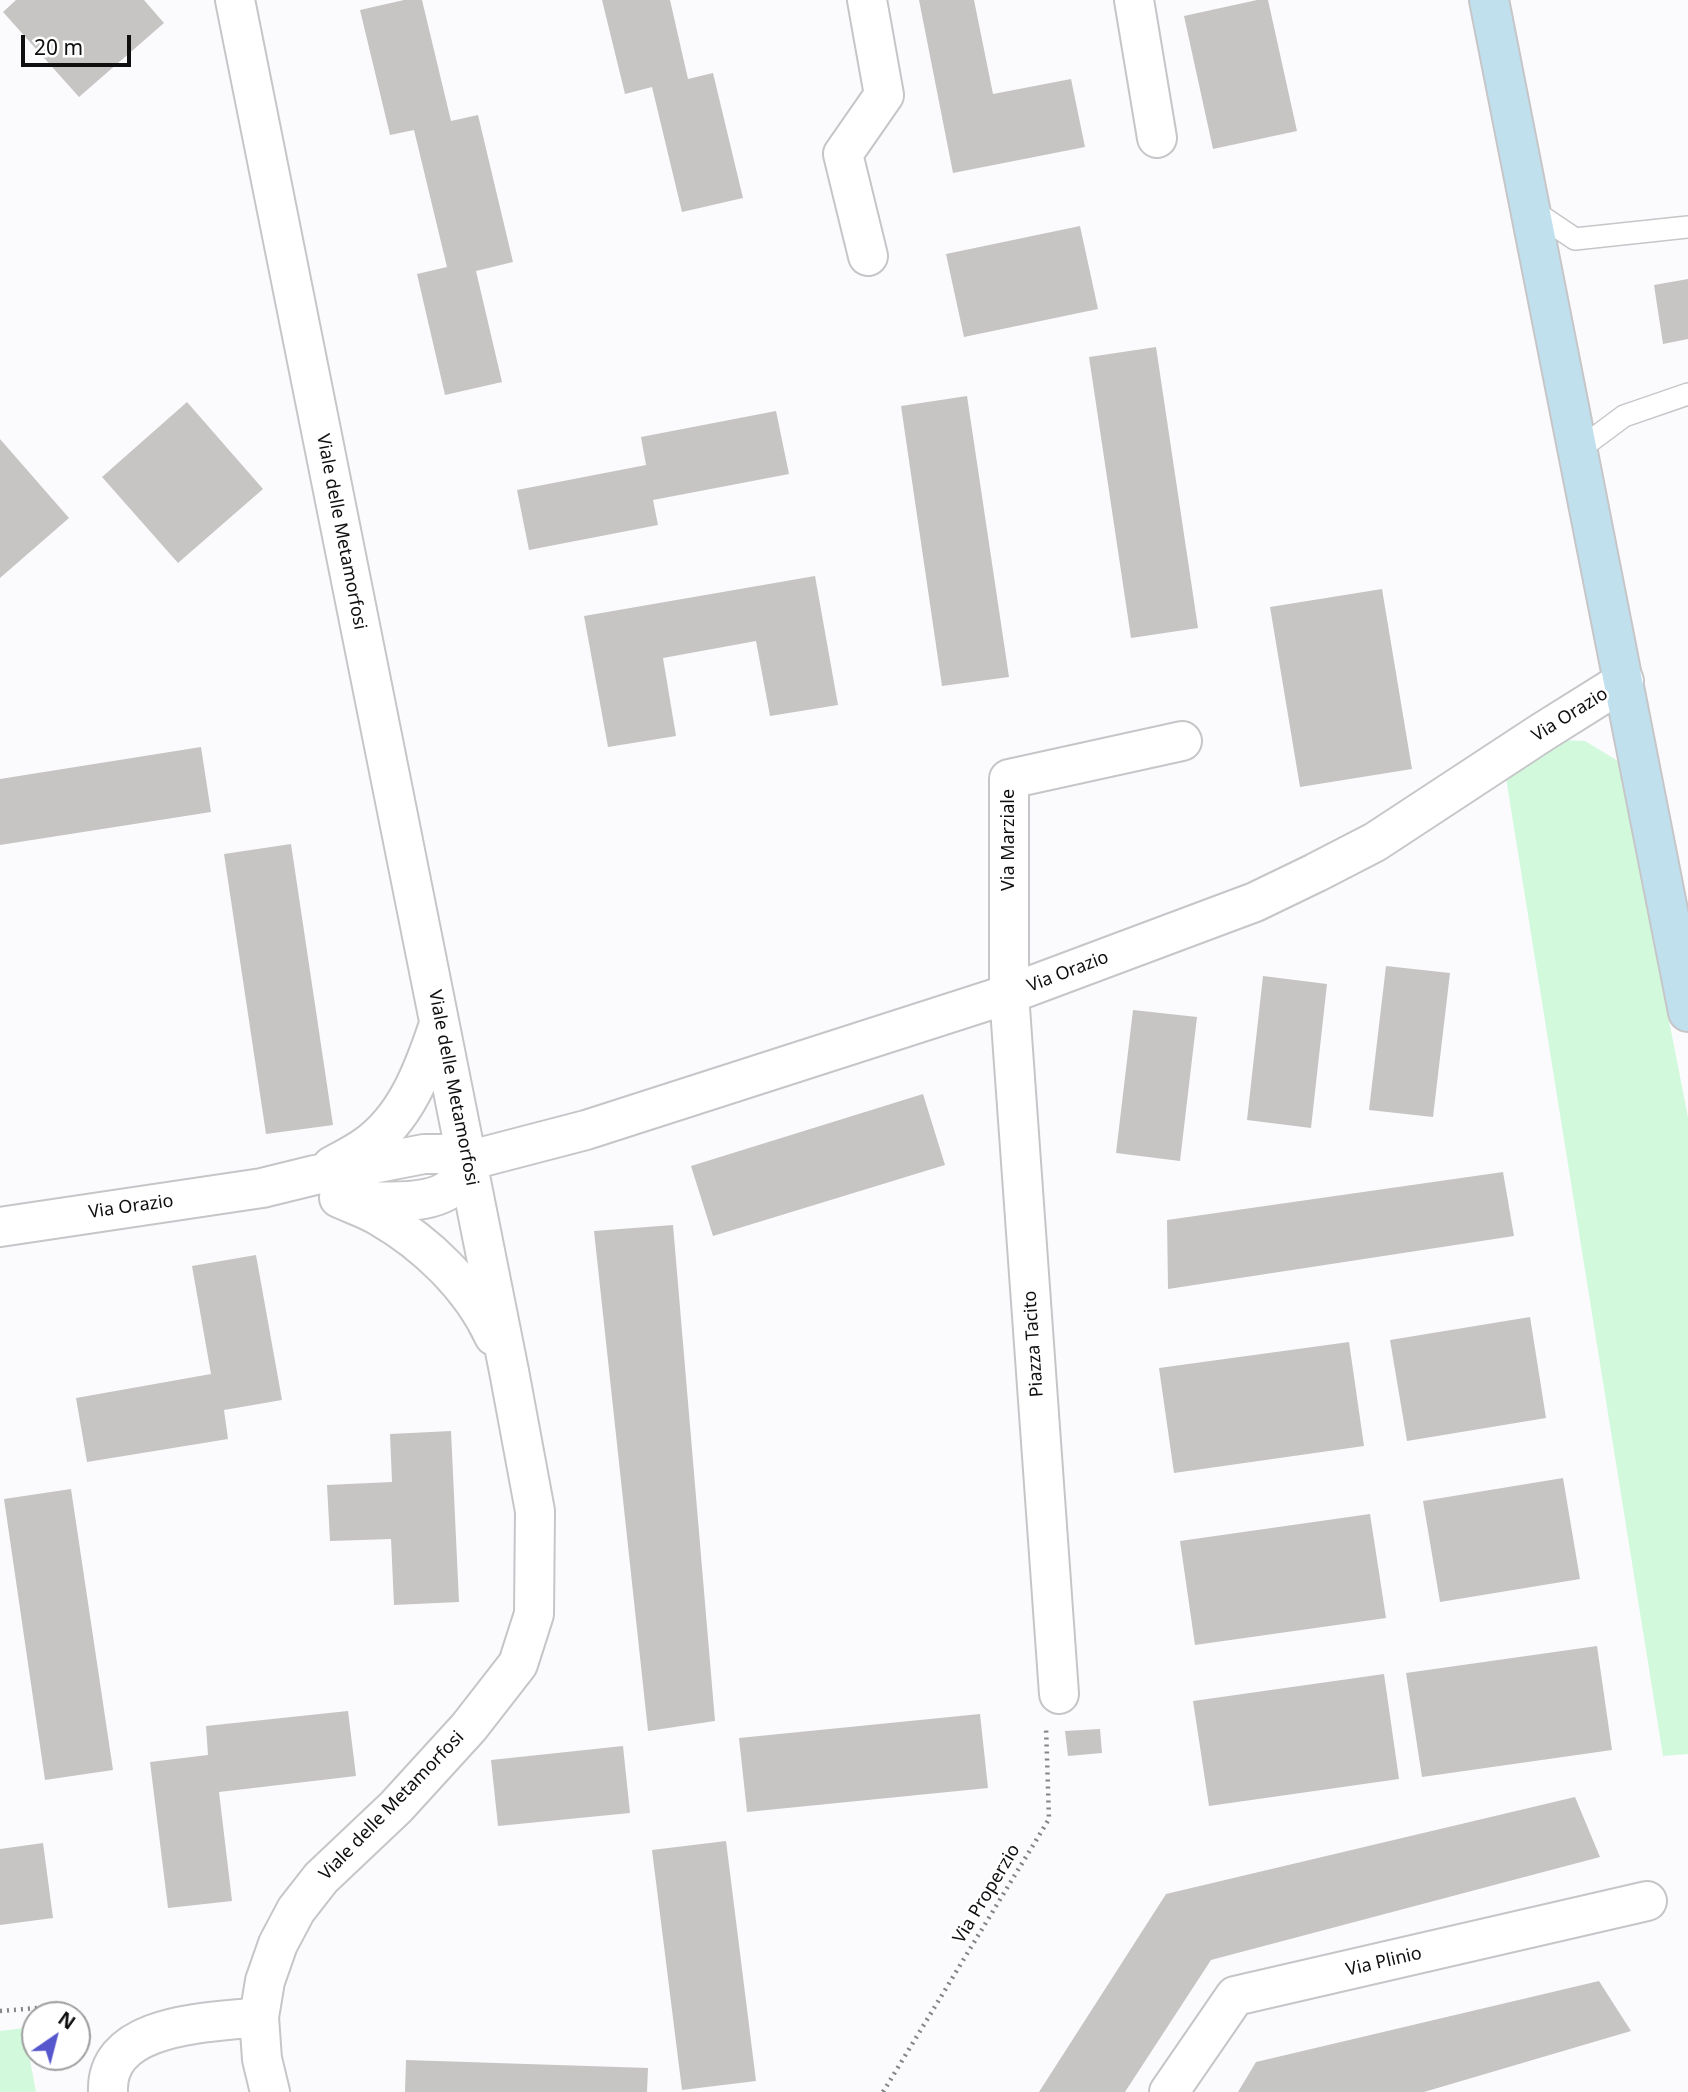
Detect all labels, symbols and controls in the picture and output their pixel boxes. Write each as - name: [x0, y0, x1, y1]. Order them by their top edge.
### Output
- scale bar: [24, 21, 135, 65]
- text: 20 m: [34, 33, 83, 61]
- street label: Viale delle Metamorfosi: [311, 432, 371, 632]
- street label: Via Orazio: [1528, 683, 1612, 747]
- street label: Via Marziale: [998, 789, 1020, 891]
- street label: Via Orazio: [1024, 947, 1112, 997]
- street label: Viale delle Metamorfosi: [423, 988, 483, 1188]
- street label: Via Orazio: [87, 1190, 175, 1224]
- street label: Piazza Tacito: [1020, 1290, 1048, 1398]
- street label: Viale delle Metamorfosi: [315, 1727, 469, 1885]
- street label: Via Properzio: [949, 1841, 1025, 1947]
- street label: Via Plinio: [1344, 1943, 1424, 1981]
- north arrow: [21, 2001, 91, 2071]
- text: N: [53, 2005, 81, 2036]

